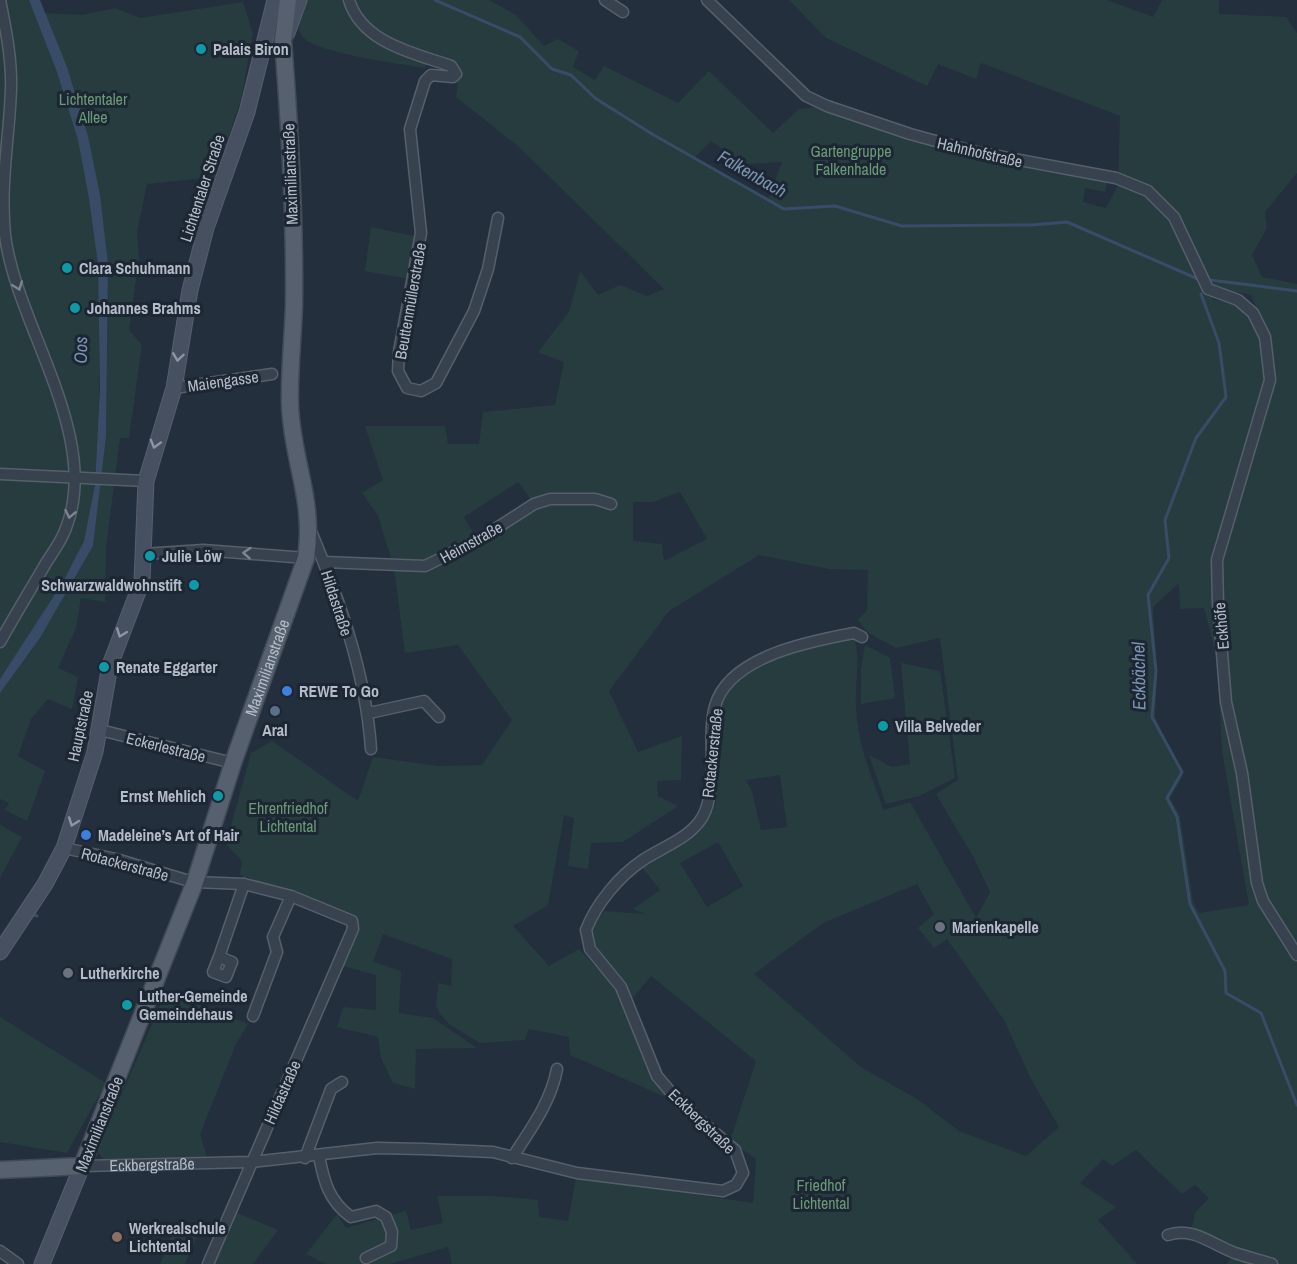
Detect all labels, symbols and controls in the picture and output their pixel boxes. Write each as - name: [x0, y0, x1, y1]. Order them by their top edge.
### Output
- place label: Palais Biron: [213, 38, 289, 60]
- marker: Palais Biron: [194, 42, 208, 56]
- park label: Lichtentaler Allee: [59, 88, 128, 128]
- street label: Maximilianstraße: [277, 123, 303, 225]
- street label: Lichtentaler Straße: [174, 132, 230, 244]
- street label: Hahnhofstraße: [935, 132, 1025, 172]
- park label: Gartengruppe Falkenhalde: [811, 140, 891, 180]
- water label: Falkenbach: [713, 144, 791, 203]
- street label: Beuttenmüllerstraße: [389, 241, 431, 361]
- place label: Clara Schuhmann: [79, 257, 191, 279]
- marker: Clara Schuhmann: [60, 261, 74, 275]
- one-way arrow: [10, 280, 23, 291]
- place label: Johannes Brahms: [87, 297, 201, 319]
- marker: Johannes Brahms: [68, 301, 82, 315]
- water label: Oos: [68, 336, 93, 364]
- one-way arrow: [173, 353, 185, 362]
- street label: Maiengasse: [186, 365, 260, 397]
- one-way arrow: [150, 438, 162, 449]
- one-way arrow: [64, 509, 77, 519]
- street label: Heimstraße: [436, 516, 506, 568]
- place label: Julie Löw: [162, 545, 223, 567]
- one-way arrow: [243, 547, 252, 560]
- marker: Julie Löw: [143, 549, 157, 563]
- street label: Hildastraße: [316, 567, 358, 639]
- place label: Schwarzwaldwohnstift: [41, 574, 183, 596]
- marker: Schwarzwaldwohnstift: [187, 578, 201, 592]
- street label: Eckhöfe: [1208, 601, 1234, 651]
- street label: Maximilianstraße: [240, 616, 294, 719]
- one-way arrow: [116, 628, 129, 638]
- water label: Eckbächel: [1125, 641, 1152, 710]
- place label: Renate Eggarter: [116, 656, 218, 678]
- marker: Renate Eggarter: [97, 660, 111, 674]
- place label: REWE To Go: [299, 680, 379, 702]
- marker: REWE To Go: [280, 684, 294, 698]
- street label: Hauptstraße: [62, 688, 98, 764]
- marker: Aral: [268, 704, 282, 718]
- street label: Rotackerstraße: [696, 707, 728, 799]
- place label: Villa Belveder: [895, 715, 982, 737]
- place label: Aral: [262, 719, 288, 741]
- marker: Villa Belveder: [876, 719, 890, 733]
- street label: Eckerlestraße: [124, 727, 208, 767]
- place label: Ernst Mehlich: [120, 785, 206, 807]
- marker: Ernst Mehlich: [211, 789, 225, 803]
- park label: Ehrenfriedhof Lichtental: [248, 797, 328, 837]
- one-way arrow: [68, 816, 81, 827]
- place label: Madeleine’s Art of Hair: [98, 824, 240, 846]
- marker: Madeleine’s Art of Hair: [79, 828, 93, 842]
- street label: Rotackerstraße: [79, 842, 171, 886]
- place label: Marienkapelle: [952, 916, 1039, 938]
- marker: Marienkapelle: [933, 920, 947, 934]
- place label: Lutherkirche: [80, 962, 159, 984]
- marker: Lutherkirche: [61, 966, 75, 980]
- place label: Luther-Gemeinde Gemeindehaus: [139, 985, 248, 1025]
- marker: Luther-Gemeinde Gemeindehaus: [120, 998, 134, 1012]
- street label: Hildastraße: [258, 1057, 306, 1127]
- street label: Maximilianstraße: [70, 1073, 128, 1175]
- street label: Eckbergstraße: [664, 1083, 740, 1159]
- street label: Eckbergstraße: [109, 1152, 195, 1176]
- park label: Friedhof Lichtental: [793, 1174, 850, 1214]
- place label: Werkrealschule Lichtental: [129, 1217, 226, 1257]
- marker: Werkrealschule Lichtental: [110, 1230, 124, 1244]

